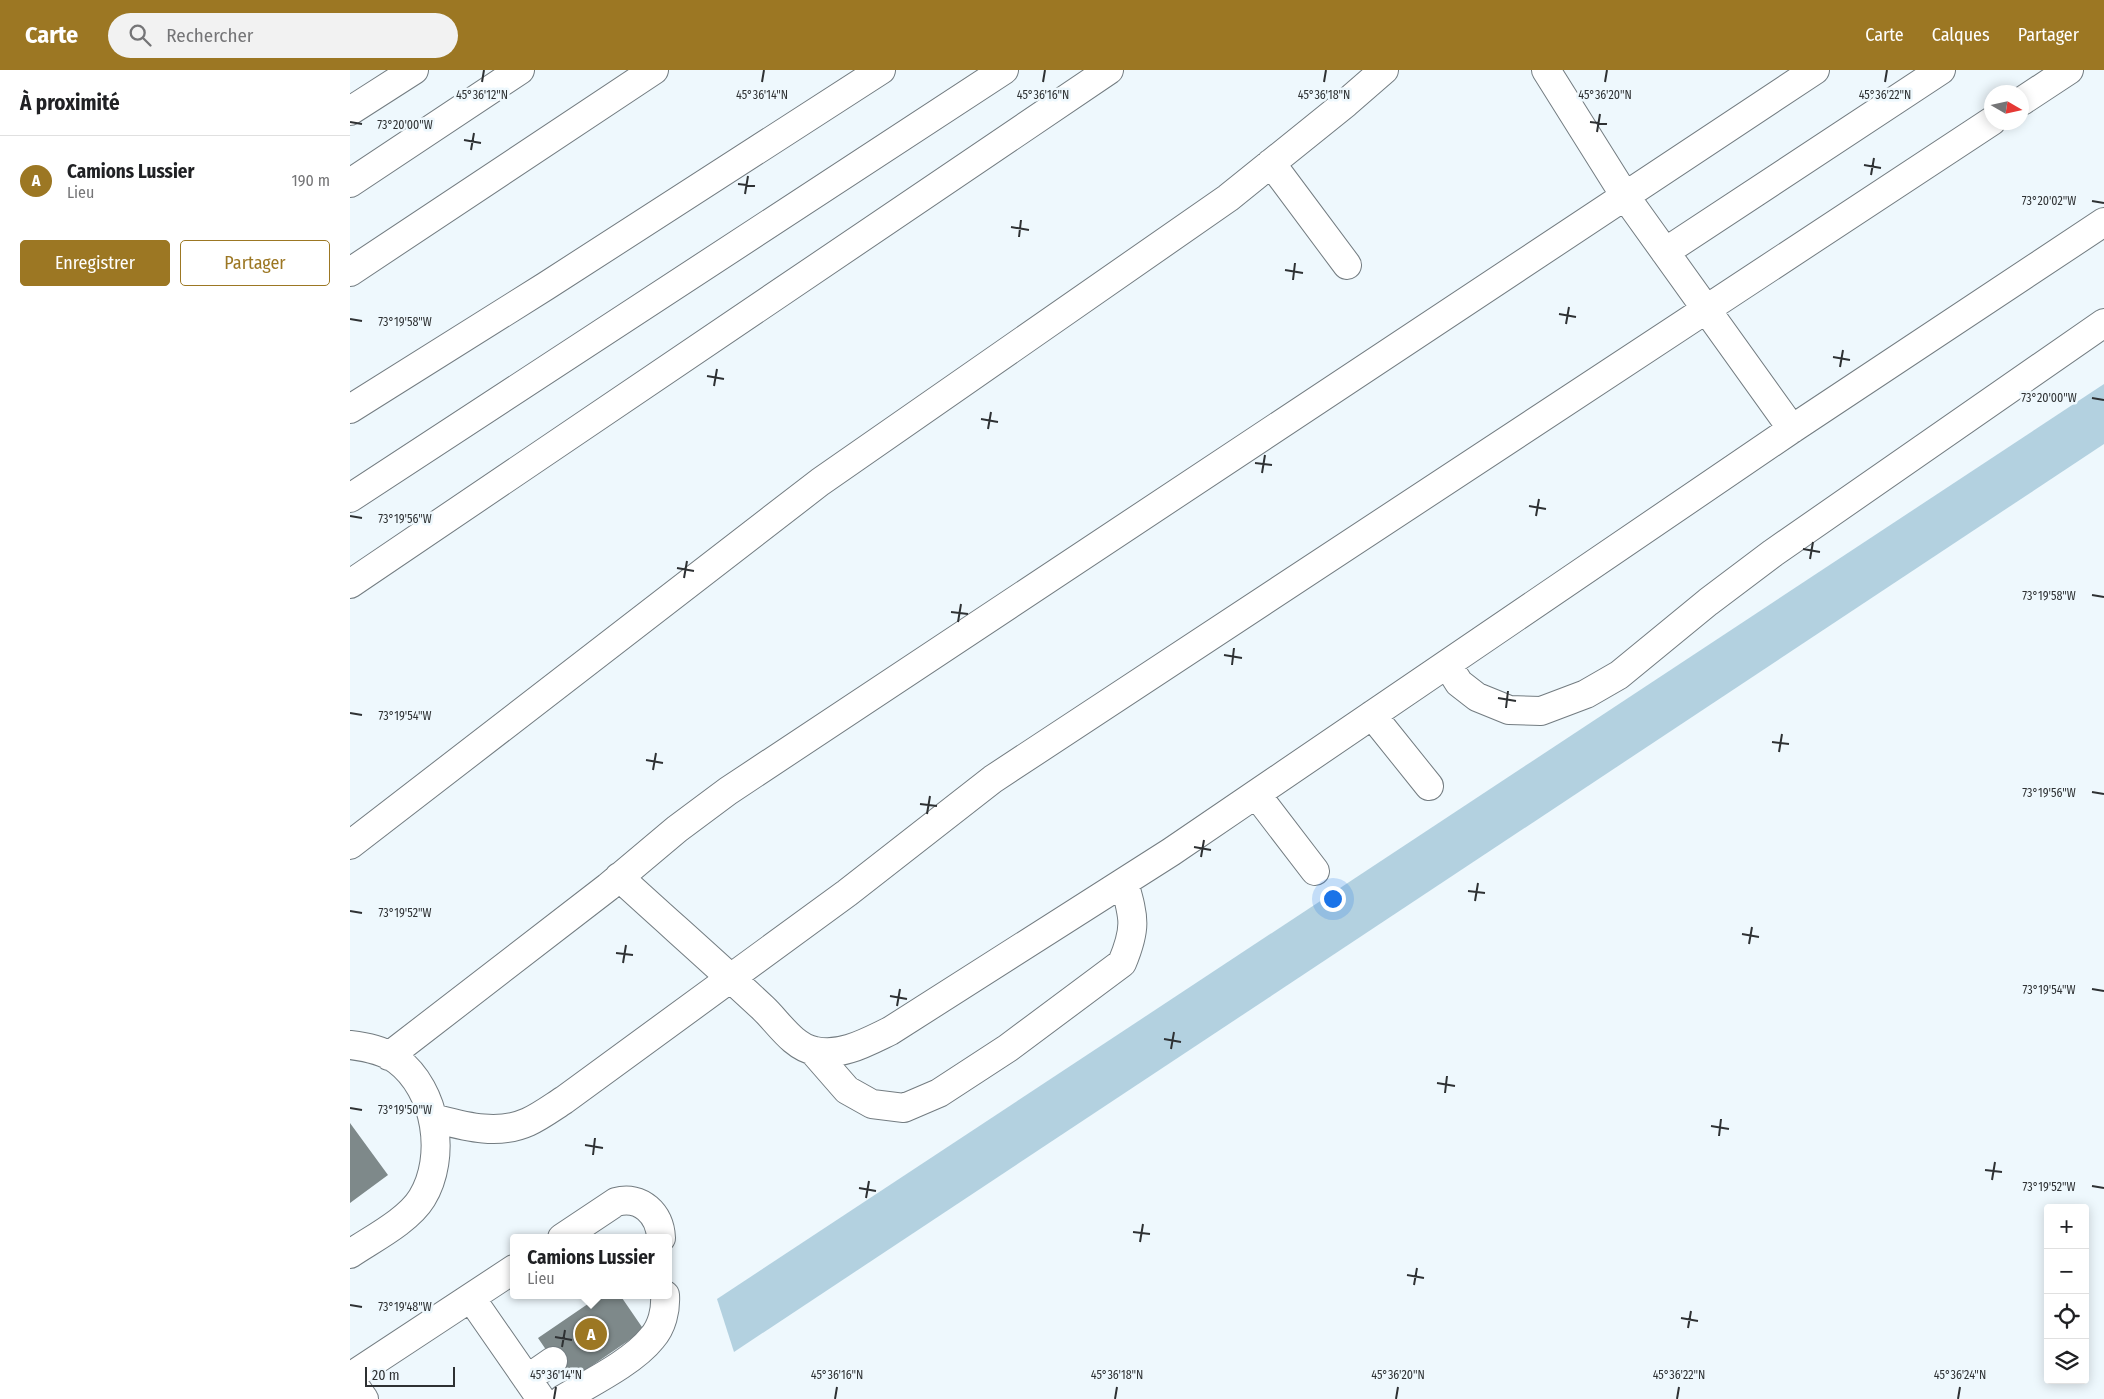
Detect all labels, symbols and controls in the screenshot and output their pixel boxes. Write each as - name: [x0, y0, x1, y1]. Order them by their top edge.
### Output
- search box: [108, 13, 458, 58]
- text: Carte: [25, 21, 78, 49]
- icon: search: [126, 21, 154, 49]
- text: Rechercher: [166, 24, 253, 47]
- text: Carte: [1865, 24, 1904, 46]
- text: Calques: [1932, 24, 1990, 46]
- text: Partager: [2018, 24, 2079, 46]
- north arrow: [1984, 85, 2029, 130]
- text: 45°36'12"N: [456, 88, 508, 102]
- text: 45°36'14"N: [736, 88, 788, 102]
- text: 45°36'16"N: [1017, 88, 1069, 102]
- text: 45°36'18"N: [1298, 88, 1350, 102]
- text: 45°36'20"N: [1578, 88, 1632, 102]
- text: 45°36'22"N: [1859, 88, 1911, 102]
- text: À proximité: [20, 90, 120, 116]
- text: 73°20'00"W: [377, 118, 433, 132]
- text: Camions Lussier: [67, 160, 194, 183]
- text: A: [32, 171, 40, 190]
- text: 190 m: [292, 171, 330, 190]
- text: Lieu: [67, 183, 94, 202]
- text: 73°20'02"W: [2022, 194, 2076, 208]
- button: Enregistrer: [20, 240, 170, 286]
- button: Partager: [180, 240, 330, 286]
- text: 73°19'58"W: [378, 315, 432, 329]
- text: 73°20'00"W: [2021, 391, 2077, 405]
- text: 73°19'56"W: [378, 512, 432, 526]
- text: 73°19'58"W: [2022, 589, 2076, 603]
- text: 73°19'54"W: [379, 709, 432, 723]
- text: 73°19'56"W: [2022, 786, 2076, 800]
- your location: [1320, 886, 1346, 912]
- text: 73°19'52"W: [379, 906, 431, 920]
- text: 73°19'54"W: [2023, 983, 2076, 997]
- text: 73°19'50"W: [378, 1103, 432, 1117]
- text: 73°19'52"W: [2023, 1180, 2075, 1194]
- map controls: [2044, 1204, 2089, 1384]
- button: +: [2044, 1204, 2089, 1249]
- popup: [510, 1234, 672, 1299]
- text: Camions Lussier: [527, 1246, 655, 1269]
- button: −: [2044, 1249, 2089, 1294]
- text: Lieu: [527, 1269, 555, 1288]
- button: locate: [2044, 1294, 2089, 1339]
- text: 73°19'48"W: [378, 1300, 432, 1314]
- pin: A: [575, 1315, 607, 1353]
- button: layers: [2044, 1339, 2089, 1384]
- scale bar: [365, 1364, 455, 1387]
- text: 20 m: [372, 1367, 400, 1384]
- text: 45°36'14"N: [530, 1368, 582, 1382]
- text: 45°36'16"N: [811, 1368, 863, 1382]
- text: 45°36'18"N: [1091, 1368, 1143, 1382]
- text: 45°36'20"N: [1371, 1368, 1425, 1382]
- text: 45°36'22"N: [1653, 1368, 1705, 1382]
- text: 45°36'24"N: [1934, 1368, 1986, 1382]

